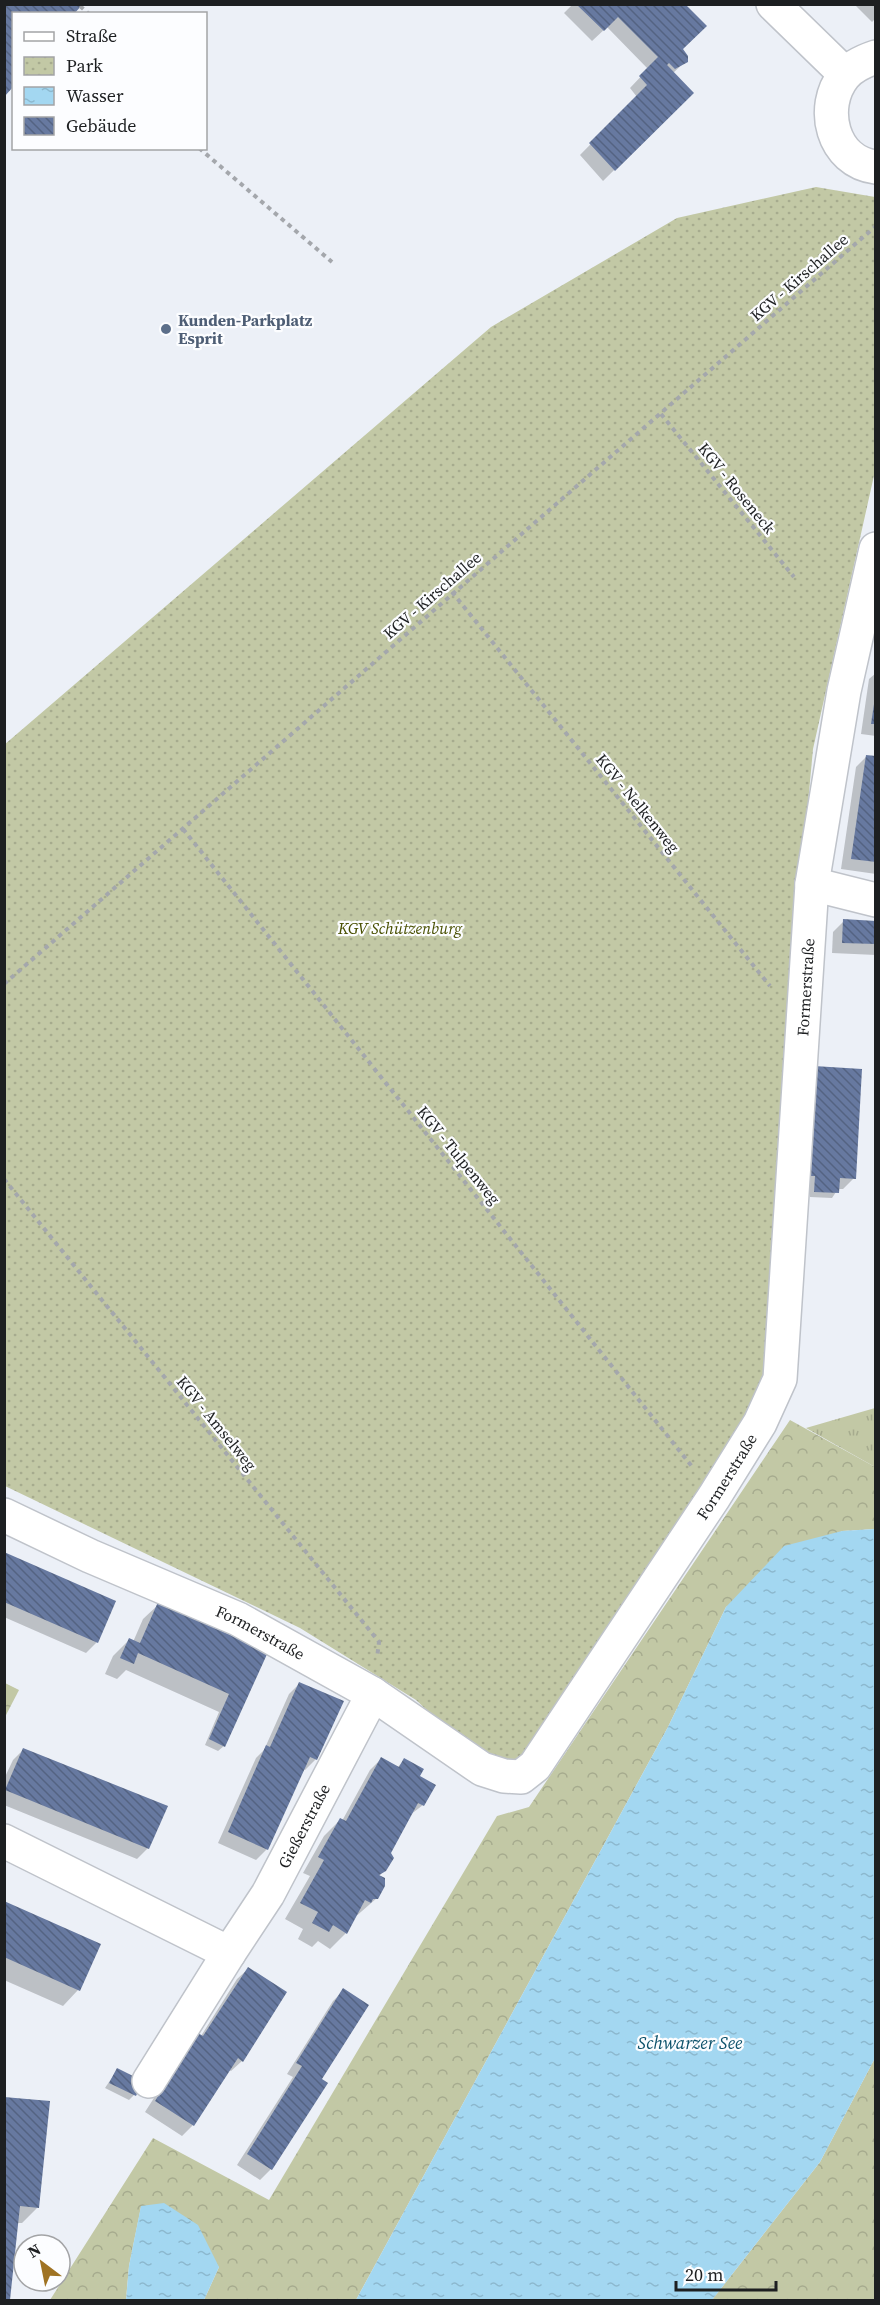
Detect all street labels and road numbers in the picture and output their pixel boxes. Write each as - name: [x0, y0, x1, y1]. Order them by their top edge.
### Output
- street label: KGV - Kirschallee: [745, 228, 853, 326]
- street label: KGV - Roseneck: [693, 438, 781, 538]
- street label: KGV - Kirschallee: [378, 546, 486, 644]
- street label: KGV - Nelkenweg: [591, 749, 685, 857]
- street label: Formerstraße: [791, 938, 819, 1037]
- street label: KGV - Tulpenweg: [412, 1101, 506, 1209]
- street label: KGV - Amselweg: [172, 1371, 262, 1475]
- street label: Formerstraße: [691, 1429, 762, 1524]
- street label: Formerstraße: [212, 1600, 309, 1665]
- street label: Gießerstraße: [273, 1780, 335, 1872]

